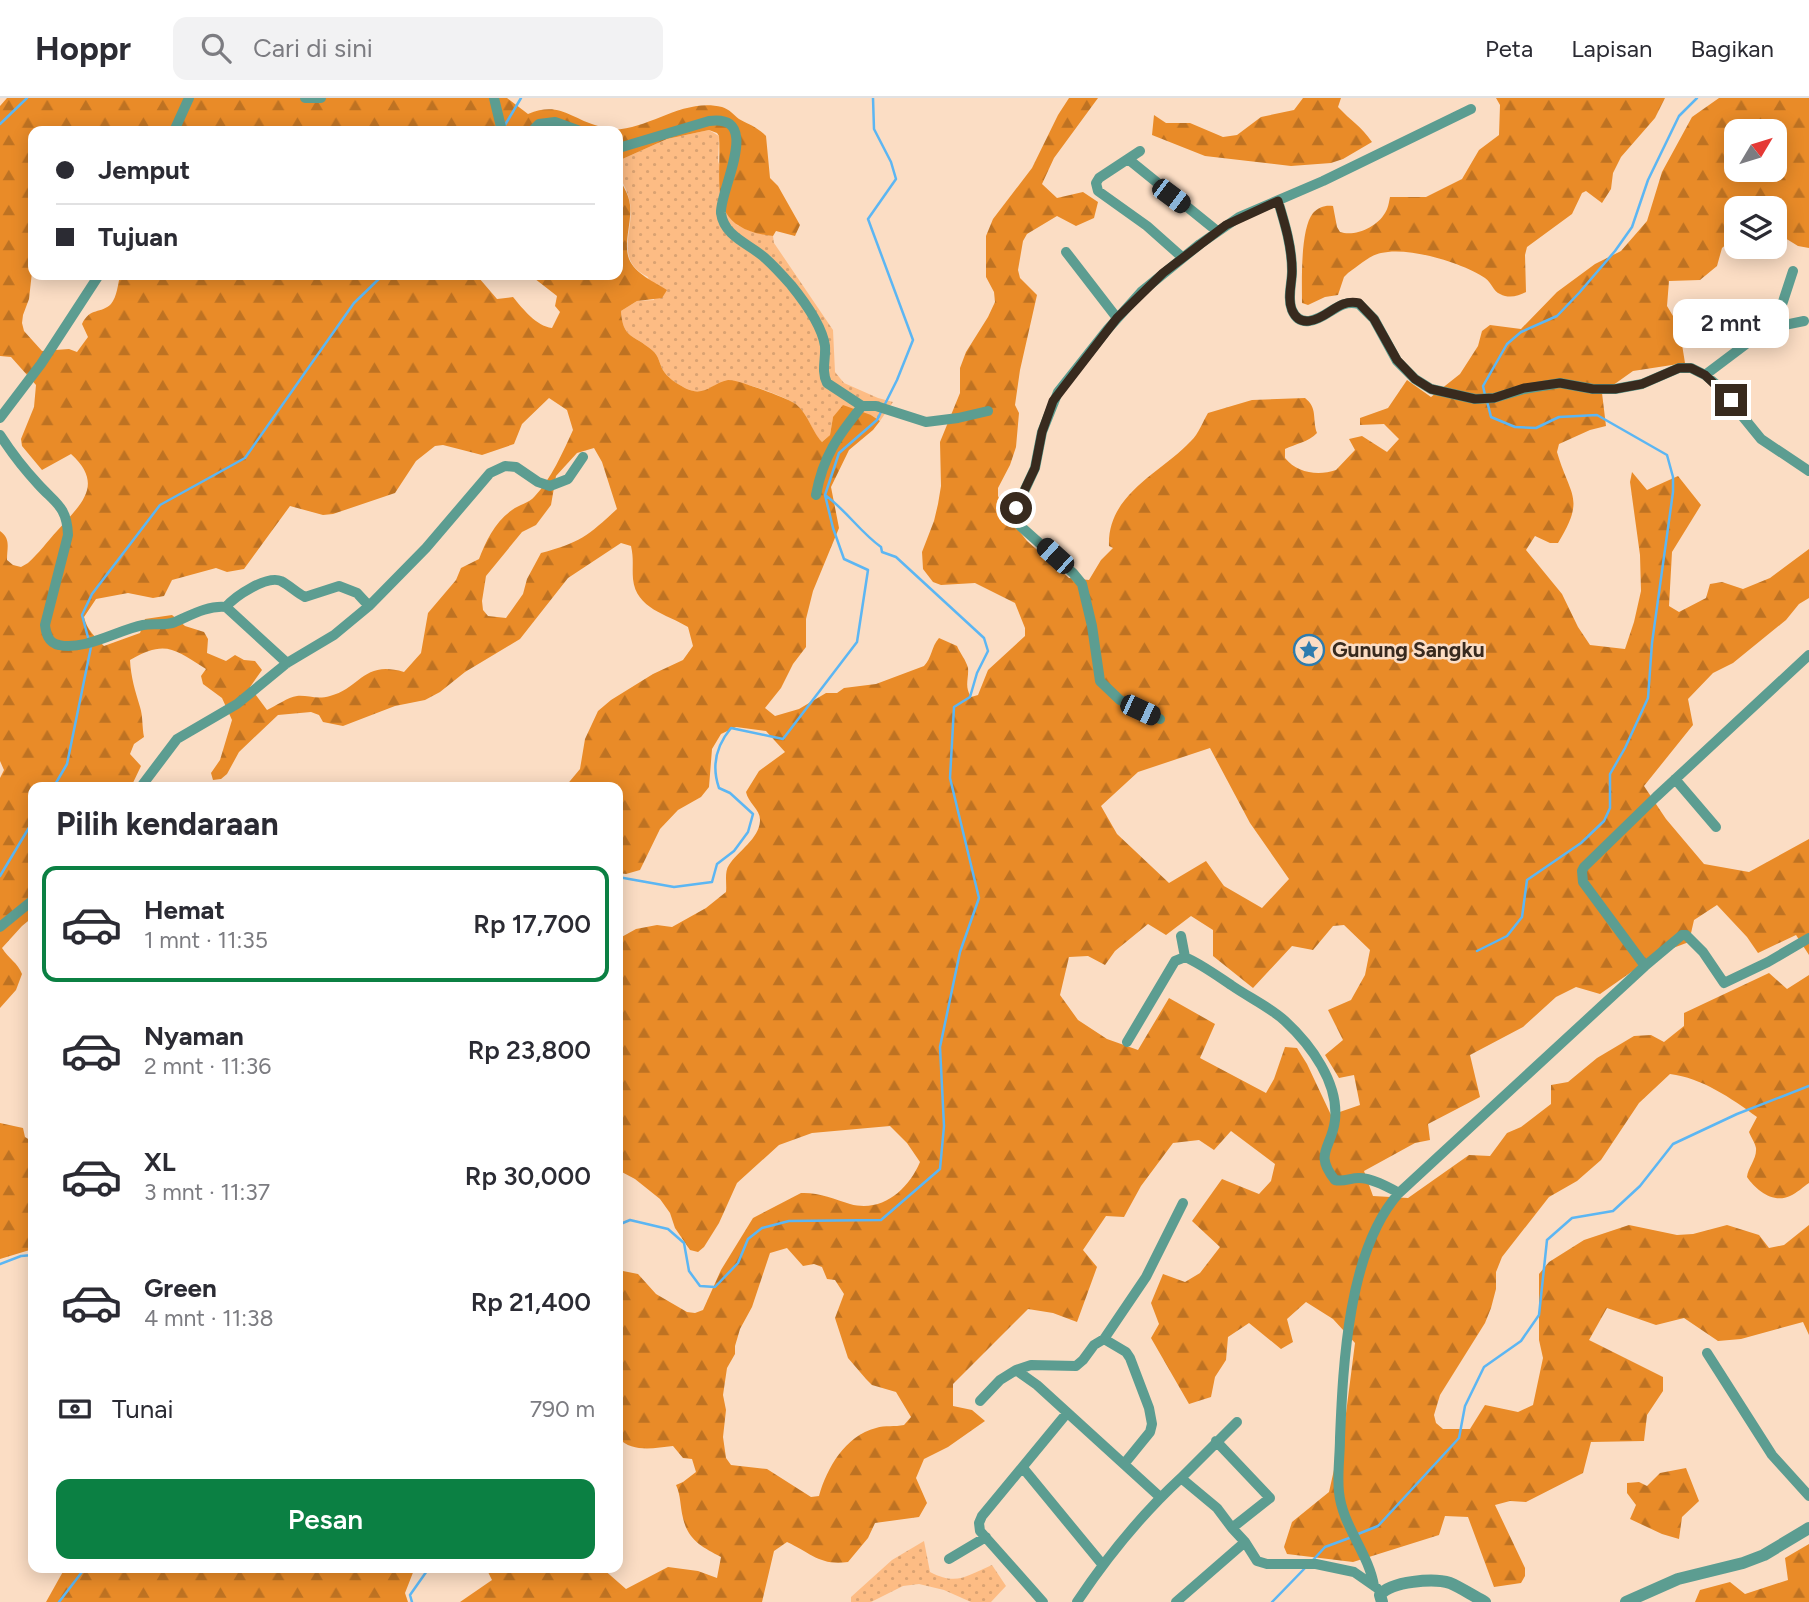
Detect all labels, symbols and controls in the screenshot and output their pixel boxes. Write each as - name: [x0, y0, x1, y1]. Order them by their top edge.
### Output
- search box: [173, 17, 663, 80]
- text: Hoppr: [35, 29, 131, 68]
- icon: search: [197, 29, 235, 67]
- text: Cari di sini: [253, 32, 373, 64]
- text: Peta: [1485, 34, 1533, 63]
- text: Lapisan: [1571, 34, 1652, 63]
- text: Bagikan: [1690, 34, 1774, 63]
- north arrow: [1724, 119, 1787, 182]
- map controls: [1724, 119, 1787, 259]
- text: Jemput: [98, 154, 190, 186]
- car: [1148, 175, 1195, 217]
- button: layers: [1724, 196, 1787, 259]
- text: Tujuan: [98, 221, 178, 253]
- callout: 2 mnt: [1673, 299, 1789, 348]
- text: 2 mnt: [1701, 309, 1761, 337]
- route end: [1715, 384, 1747, 416]
- route start: [1000, 492, 1032, 524]
- car: [1033, 534, 1078, 578]
- place icon: Gunung Sangku: [1292, 633, 1326, 667]
- place label: Gunung Sangku: [1332, 637, 1485, 662]
- car: [1117, 692, 1164, 728]
- text: Pilih kendaraan: [56, 805, 279, 843]
- icon: car: [60, 893, 123, 956]
- text: Hemat: [144, 894, 225, 926]
- text: Rp 17,700: [473, 908, 591, 940]
- text: 1 mnt · 11:35: [144, 926, 268, 954]
- icon: car: [60, 1019, 123, 1082]
- text: Nyaman: [144, 1020, 244, 1052]
- text: Rp 23,800: [468, 1034, 591, 1066]
- text: 2 mnt · 11:36: [144, 1052, 271, 1080]
- icon: car: [60, 1145, 123, 1208]
- text: XL: [144, 1146, 176, 1178]
- text: Rp 30,000: [465, 1160, 591, 1192]
- text: 3 mnt · 11:37: [144, 1178, 270, 1206]
- icon: car: [60, 1271, 123, 1334]
- text: Green: [144, 1272, 217, 1304]
- text: Rp 21,400: [471, 1286, 591, 1318]
- text: 4 mnt · 11:38: [144, 1304, 274, 1332]
- icon: cash: [56, 1390, 94, 1428]
- text: Tunai: [112, 1393, 173, 1425]
- text: 790 m: [530, 1395, 595, 1423]
- button: Pesan: [56, 1479, 595, 1559]

